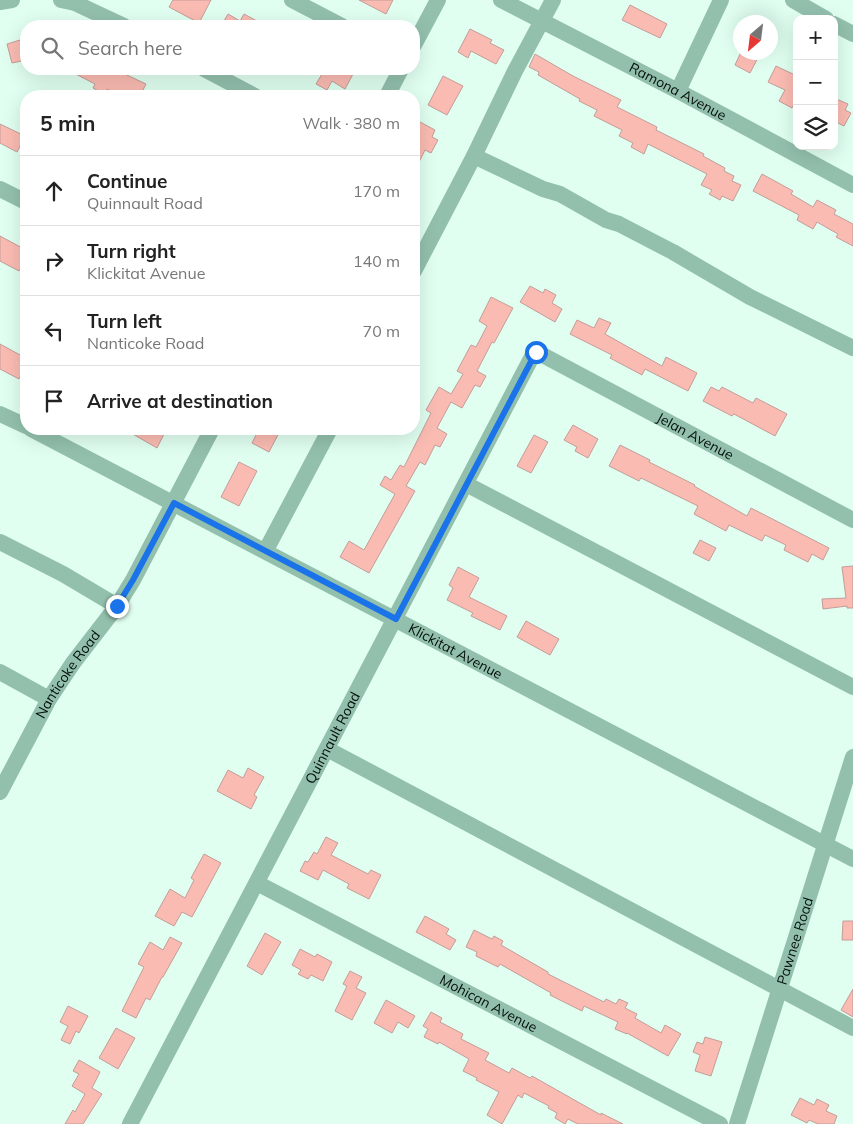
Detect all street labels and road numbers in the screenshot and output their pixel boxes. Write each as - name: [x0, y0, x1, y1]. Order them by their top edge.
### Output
- street label: Ramona Avenue: [626, 58, 730, 124]
- street label: Jelan Avenue: [654, 408, 737, 464]
- street label: Klickitat Avenue: [405, 619, 506, 683]
- street label: Nanticoke Road: [31, 627, 104, 721]
- street label: Quinnault Road: [301, 689, 364, 787]
- street label: Pawnee Road: [773, 895, 817, 987]
- street label: Mohican Avenue: [437, 971, 540, 1036]

